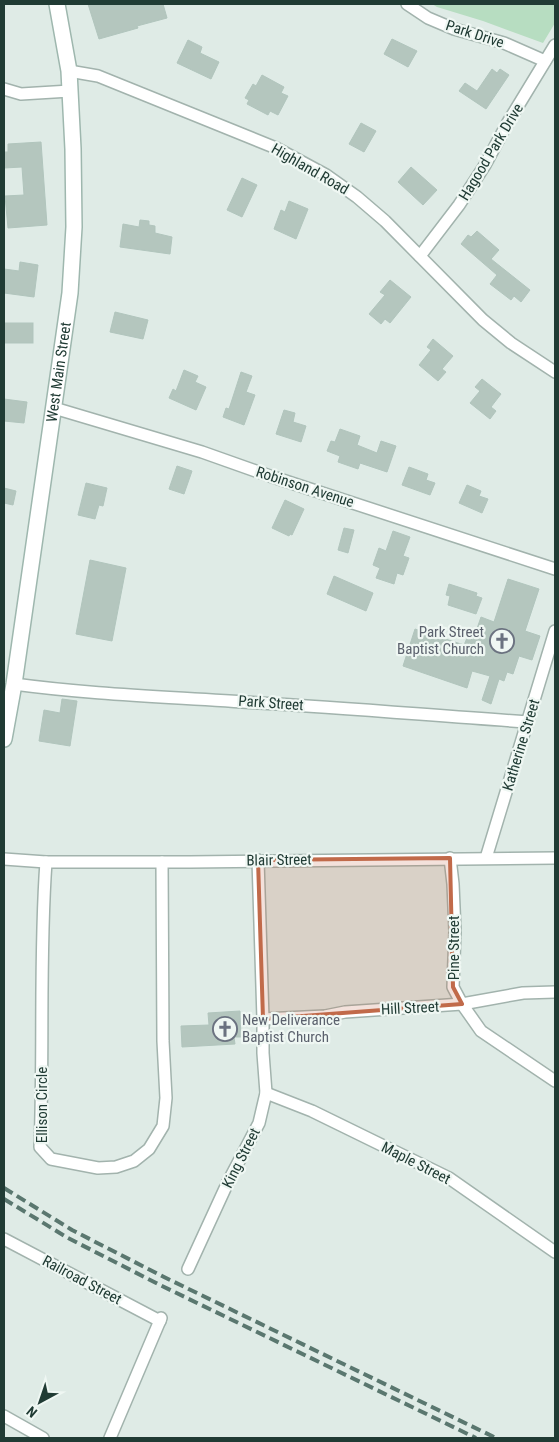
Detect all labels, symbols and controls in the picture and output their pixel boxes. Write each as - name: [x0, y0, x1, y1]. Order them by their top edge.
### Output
- street label: Park Drive: [444, 16, 506, 52]
- street label: Hagood Park Drive: [455, 100, 527, 204]
- street label: Highland Road: [268, 140, 352, 198]
- street label: West Main Street: [43, 321, 75, 423]
- street label: Robinson Avenue: [254, 463, 356, 511]
- place label: Park Street Baptist Church: [397, 623, 484, 658]
- church icon: Park Street Baptist Church: [489, 628, 515, 654]
- street label: Park Street: [238, 692, 304, 714]
- street label: Katherine Street: [499, 697, 543, 793]
- street label: Blair Street: [246, 850, 312, 870]
- street label: Pine Street: [445, 916, 463, 980]
- street label: Hill Street: [380, 997, 440, 1019]
- place label: New Deliverance Baptist Church: [242, 1011, 340, 1046]
- church icon: New Deliverance Baptist Church: [212, 1016, 238, 1042]
- street label: Ellison Circle: [33, 1067, 51, 1143]
- street label: King Street: [218, 1125, 264, 1191]
- street label: Maple Street: [379, 1138, 453, 1188]
- street label: Railroad Street: [39, 1252, 125, 1308]
- north arrow: [15, 1377, 65, 1427]
- text: N: [23, 1403, 40, 1421]

